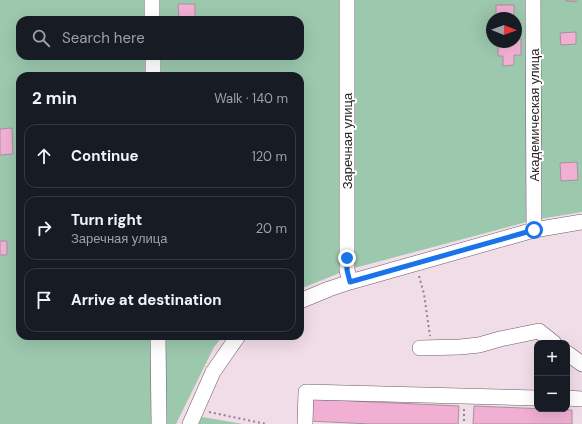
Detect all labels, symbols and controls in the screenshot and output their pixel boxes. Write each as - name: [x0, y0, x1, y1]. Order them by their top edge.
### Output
- north arrow: [486, 12, 522, 48]
- search box: [16, 16, 304, 60]
- icon: search: [30, 27, 52, 49]
- text: Search here: [62, 28, 145, 48]
- street label: Академическая улица: [526, 48, 543, 181]
- text: 2 min: [32, 87, 77, 109]
- text: Walk · 140 m: [214, 90, 288, 107]
- street label: Заречная улица: [339, 92, 356, 189]
- icon: ahead: [33, 145, 55, 167]
- text: Continue: [71, 146, 139, 166]
- text: 120 m: [252, 148, 287, 165]
- text: Turn right: [71, 210, 142, 230]
- icon: right: [33, 217, 55, 239]
- text: 20 m: [256, 220, 287, 237]
- route start: [525, 221, 543, 239]
- text: Заречная улица: [71, 230, 168, 247]
- route end: [338, 249, 356, 267]
- icon: arrive: [33, 289, 55, 311]
- text: Arrive at destination: [71, 290, 222, 310]
- map controls: [534, 340, 570, 412]
- button: +: [534, 340, 570, 376]
- button: −: [534, 376, 570, 412]

